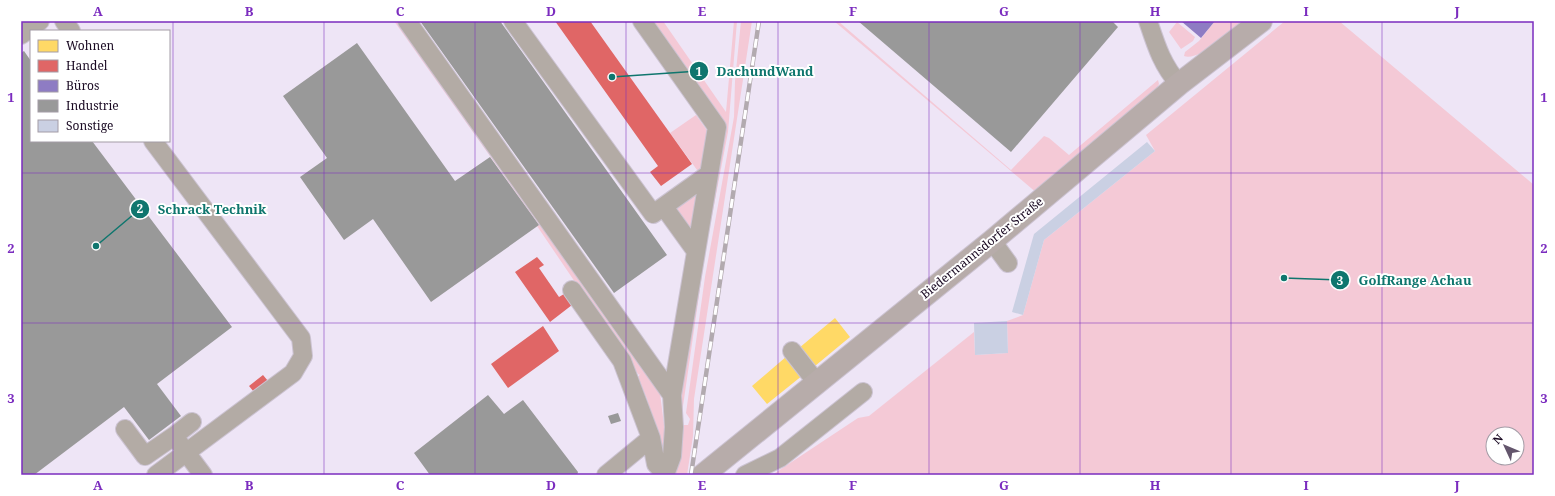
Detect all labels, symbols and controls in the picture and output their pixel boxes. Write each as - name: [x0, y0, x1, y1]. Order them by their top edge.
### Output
- text: A: [93, 2, 103, 20]
- text: B: [245, 2, 254, 20]
- text: C: [396, 2, 405, 20]
- text: D: [546, 2, 556, 20]
- text: E: [698, 2, 707, 20]
- text: F: [849, 2, 857, 20]
- text: G: [999, 2, 1009, 20]
- text: H: [1150, 2, 1161, 20]
- text: I: [1303, 2, 1309, 20]
- text: J: [1453, 2, 1460, 20]
- legend: [30, 30, 170, 142]
- text: Wohnen: [66, 37, 115, 54]
- text: Handel: [66, 57, 108, 74]
- callout: DachundWand: [689, 59, 822, 84]
- text: DachundWand: [716, 62, 814, 80]
- text: 1: [696, 63, 703, 80]
- text: Büros: [66, 77, 99, 94]
- text: 1: [7, 88, 15, 106]
- text: 1: [1540, 88, 1548, 106]
- text: Industrie: [66, 97, 119, 114]
- text: Sonstige: [66, 117, 114, 134]
- street label: Biedermannsdorfer Straße: [917, 193, 1047, 302]
- callout: Schrack Technik: [130, 197, 274, 222]
- text: 2: [137, 200, 144, 217]
- text: Schrack Technik: [158, 200, 267, 218]
- text: 2: [7, 239, 15, 257]
- text: 2: [1540, 239, 1548, 257]
- callout: GolfRange Achau: [1330, 268, 1479, 293]
- text: GolfRange Achau: [1358, 271, 1472, 289]
- text: 3: [1337, 272, 1344, 289]
- text: 3: [7, 389, 15, 407]
- text: 3: [1540, 389, 1548, 407]
- north arrow: [1485, 426, 1525, 466]
- text: N: [1489, 430, 1506, 447]
- text: A: [93, 476, 103, 494]
- text: B: [245, 476, 254, 494]
- text: C: [396, 476, 405, 494]
- text: D: [546, 476, 556, 494]
- text: E: [698, 476, 707, 494]
- text: F: [849, 476, 857, 494]
- text: G: [999, 476, 1009, 494]
- text: H: [1150, 476, 1161, 494]
- text: I: [1303, 476, 1309, 494]
- text: J: [1453, 476, 1460, 494]

